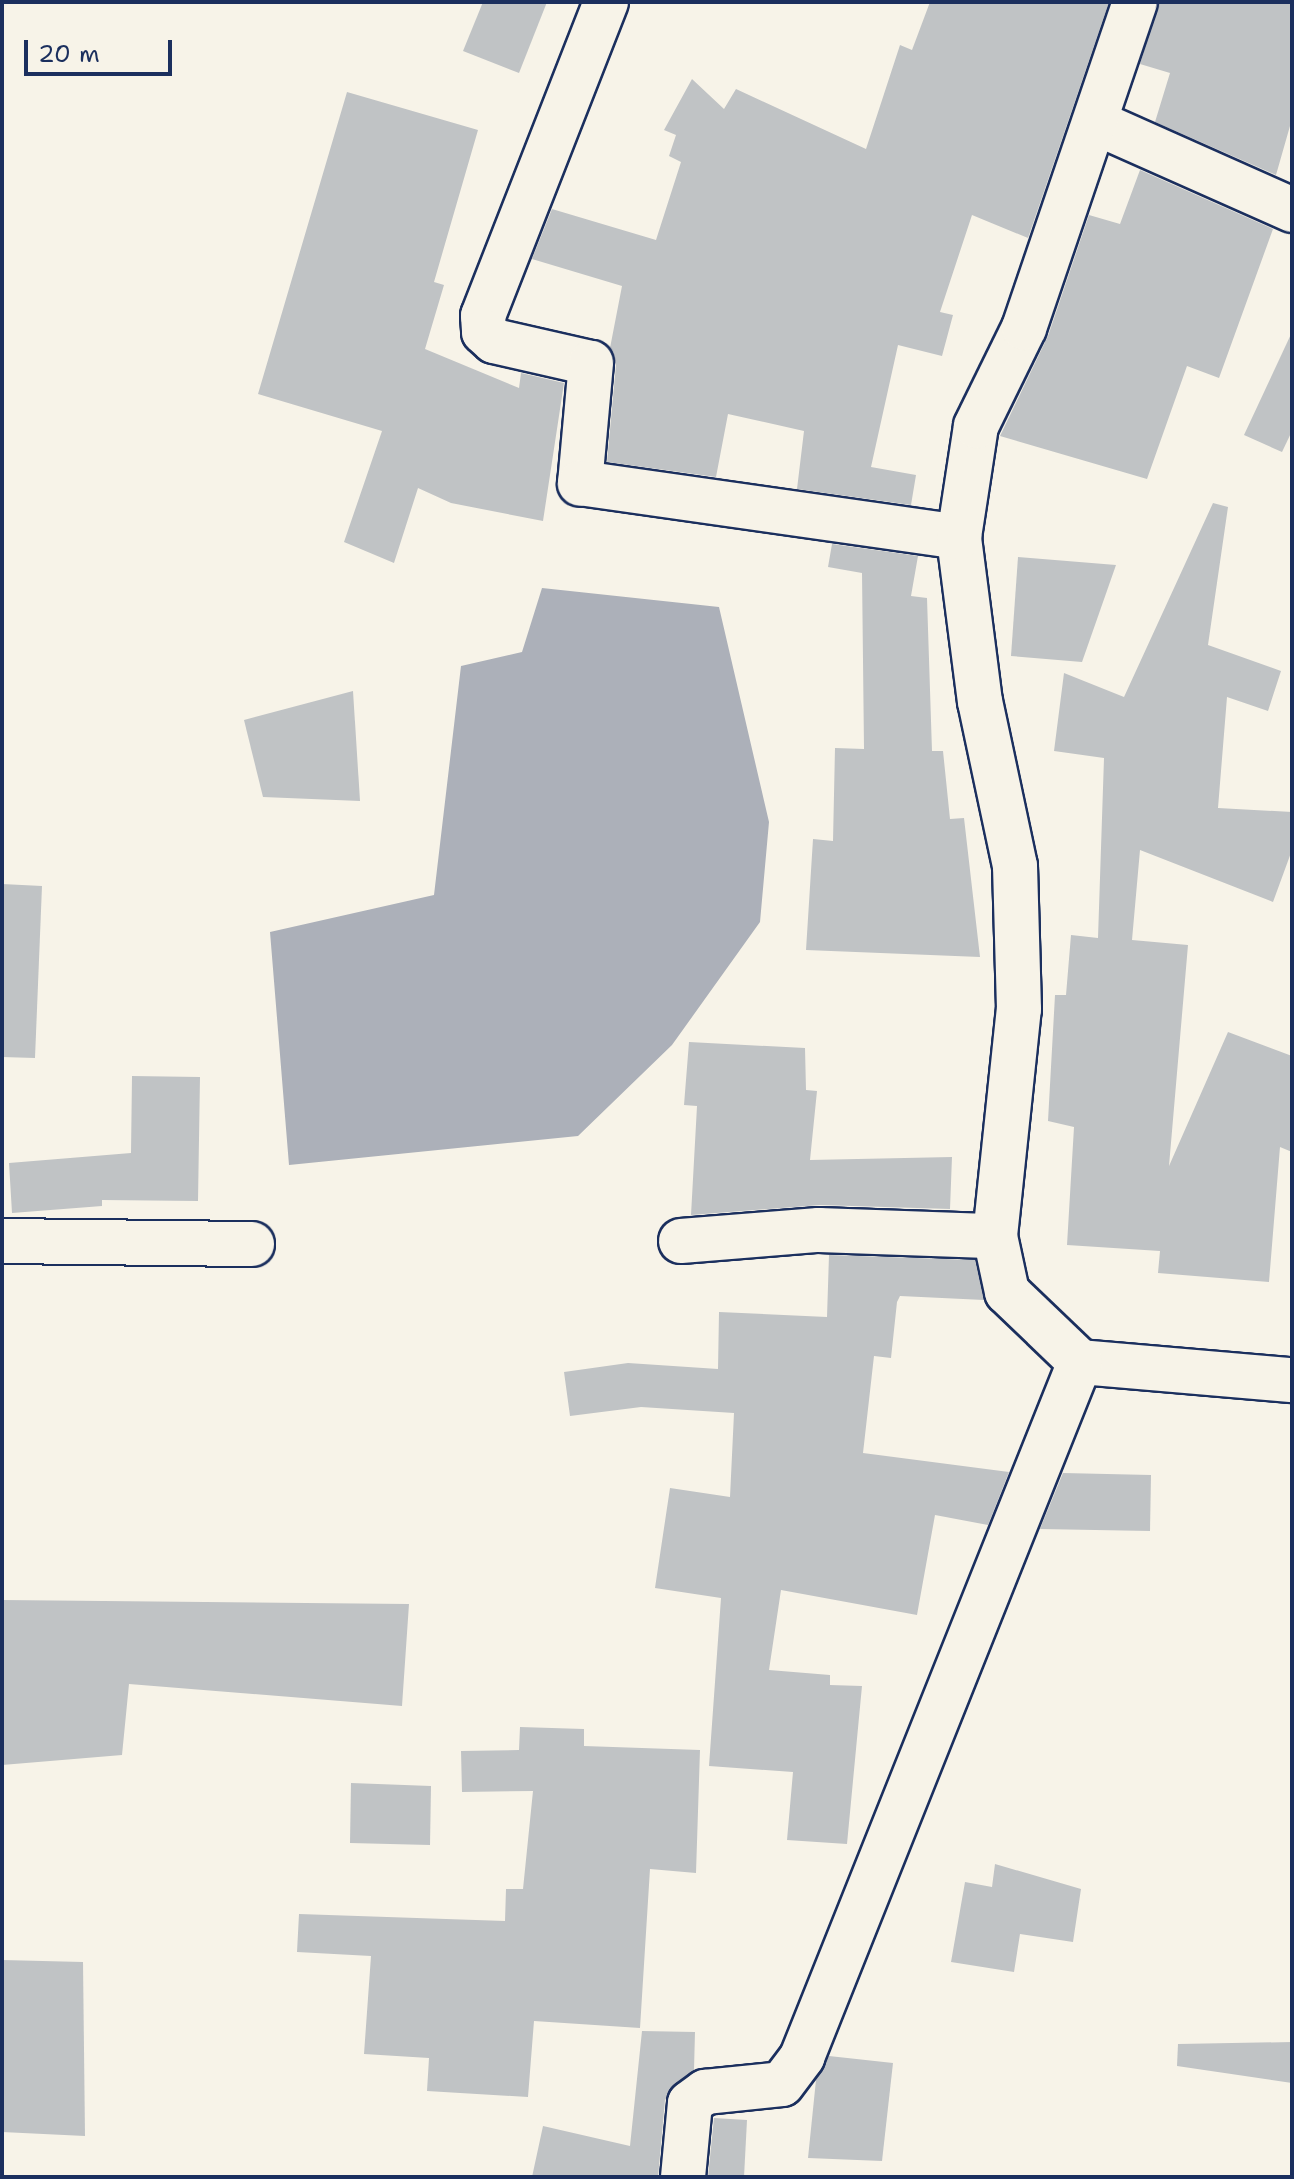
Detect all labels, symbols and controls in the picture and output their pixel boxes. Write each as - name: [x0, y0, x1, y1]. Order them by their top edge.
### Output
- scale bar: [28, 24, 176, 74]
- text: 20 m: [38, 38, 100, 70]

